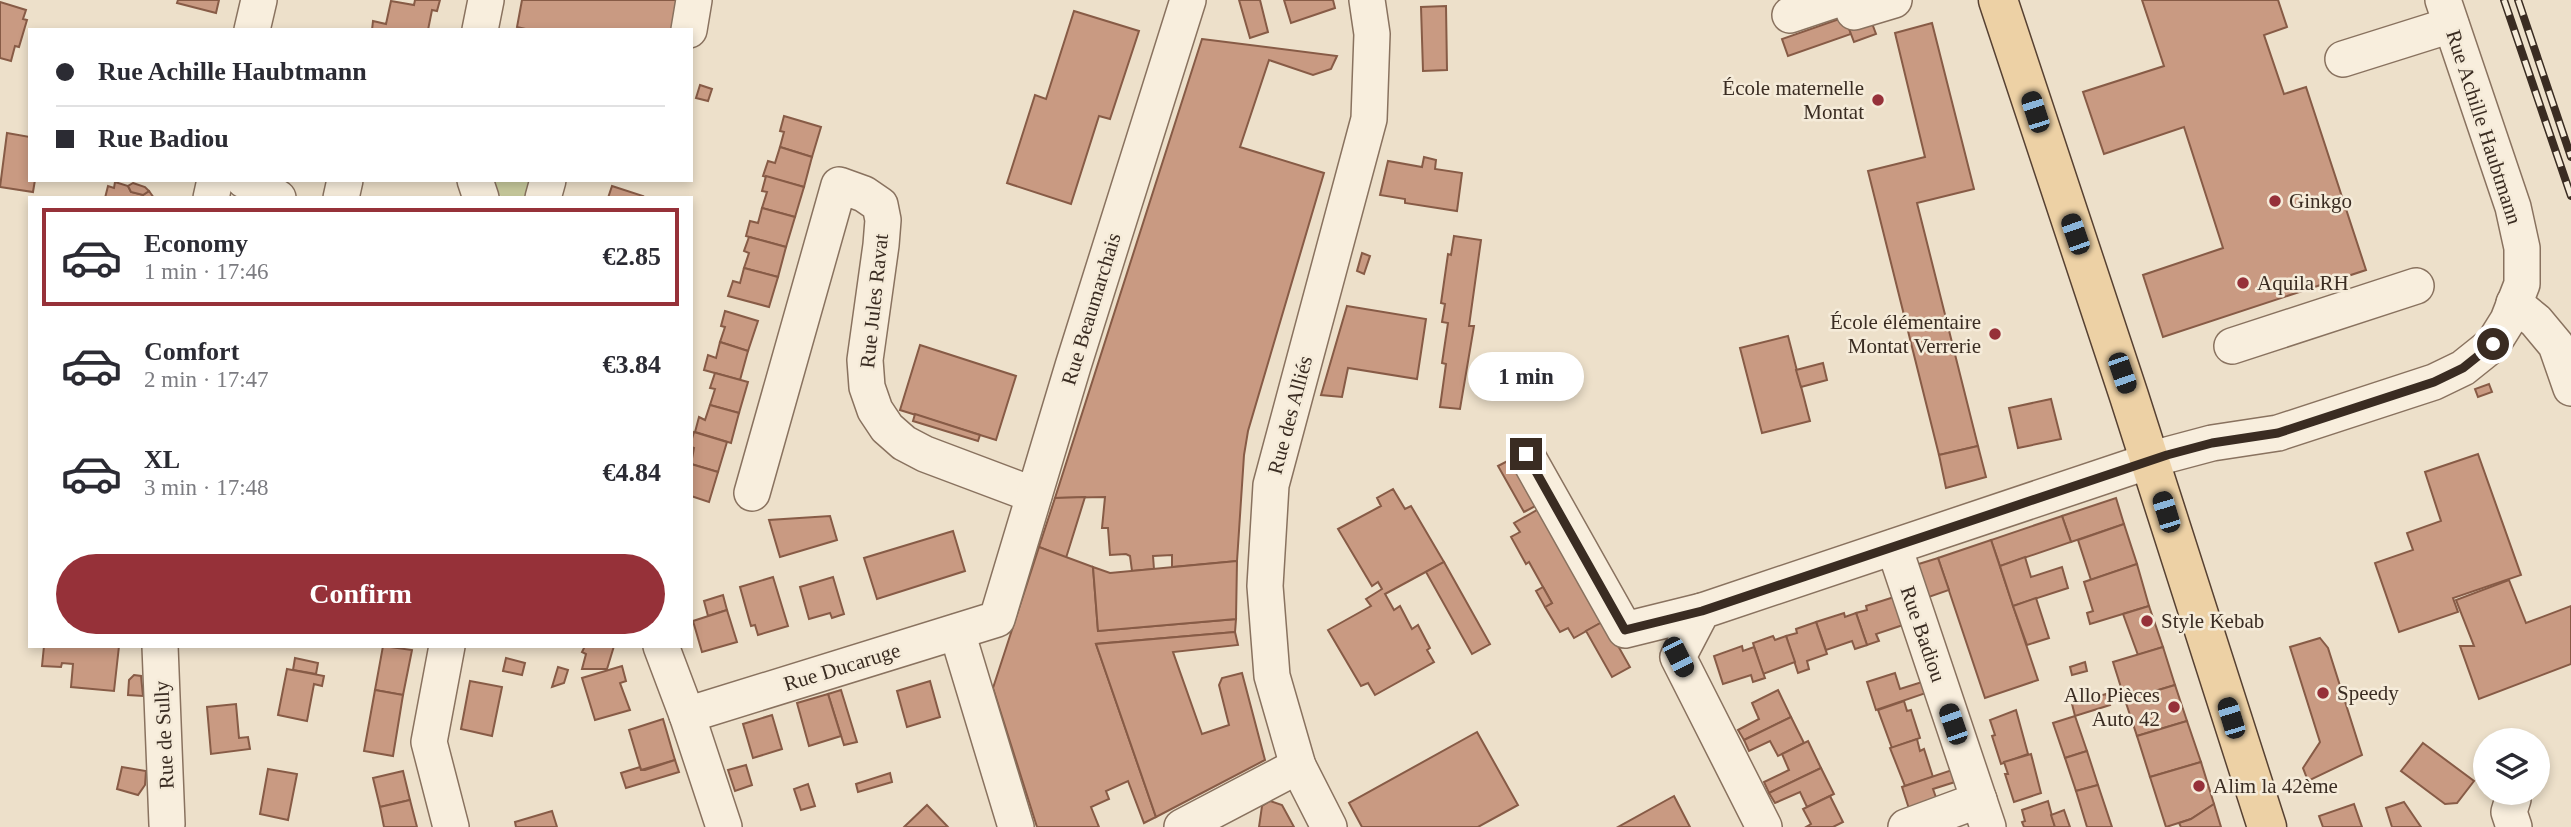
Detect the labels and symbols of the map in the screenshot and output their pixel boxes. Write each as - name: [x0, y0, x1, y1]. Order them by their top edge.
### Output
- street label: Rue Achille Haubtmann: [2441, 27, 2527, 228]
- place label: École maternelle Montat: [1722, 76, 1864, 124]
- car: [2019, 89, 2052, 135]
- marker: École maternelle Montat: [1870, 92, 1886, 108]
- place label: Ginkgo: [2289, 189, 2352, 213]
- marker: Ginkgo: [2267, 193, 2283, 209]
- car: [2059, 211, 2092, 257]
- street label: Rue Beaumarchais: [1056, 230, 1126, 388]
- street label: Rue Jules Ravat: [855, 232, 893, 370]
- place label: Aquila RH: [2257, 271, 2349, 295]
- marker: Aquila RH: [2235, 275, 2251, 291]
- place label: École élémentaire Montat Verrerie: [1830, 310, 1981, 358]
- marker: École élémentaire Montat Verrerie: [1987, 326, 2003, 342]
- route start: [2477, 328, 2509, 360]
- car: [2106, 350, 2139, 396]
- callout: 1 min: [1468, 352, 1584, 402]
- street label: Rue des Alliés: [1263, 353, 1317, 477]
- route end: [1510, 438, 1542, 470]
- car: [2150, 489, 2183, 535]
- street label: Rue Badiou: [1895, 583, 1951, 686]
- place label: Style Kebab: [2161, 609, 2264, 633]
- marker: Style Kebab: [2139, 613, 2155, 629]
- car: [1660, 634, 1697, 680]
- street label: Rue Ducaruge: [781, 638, 903, 696]
- street label: Rue de Sully: [149, 680, 179, 790]
- place label: Speedy: [2337, 681, 2399, 705]
- place label: Allo Pièces Auto 42: [2064, 683, 2160, 731]
- marker: Speedy: [2315, 685, 2331, 701]
- car: [2215, 695, 2248, 741]
- marker: Allo Pièces Auto 42: [2166, 699, 2182, 715]
- car: [1937, 701, 1970, 747]
- place label: Alim la 42ème: [2213, 774, 2338, 798]
- marker: Alim la 42ème: [2191, 778, 2207, 794]

